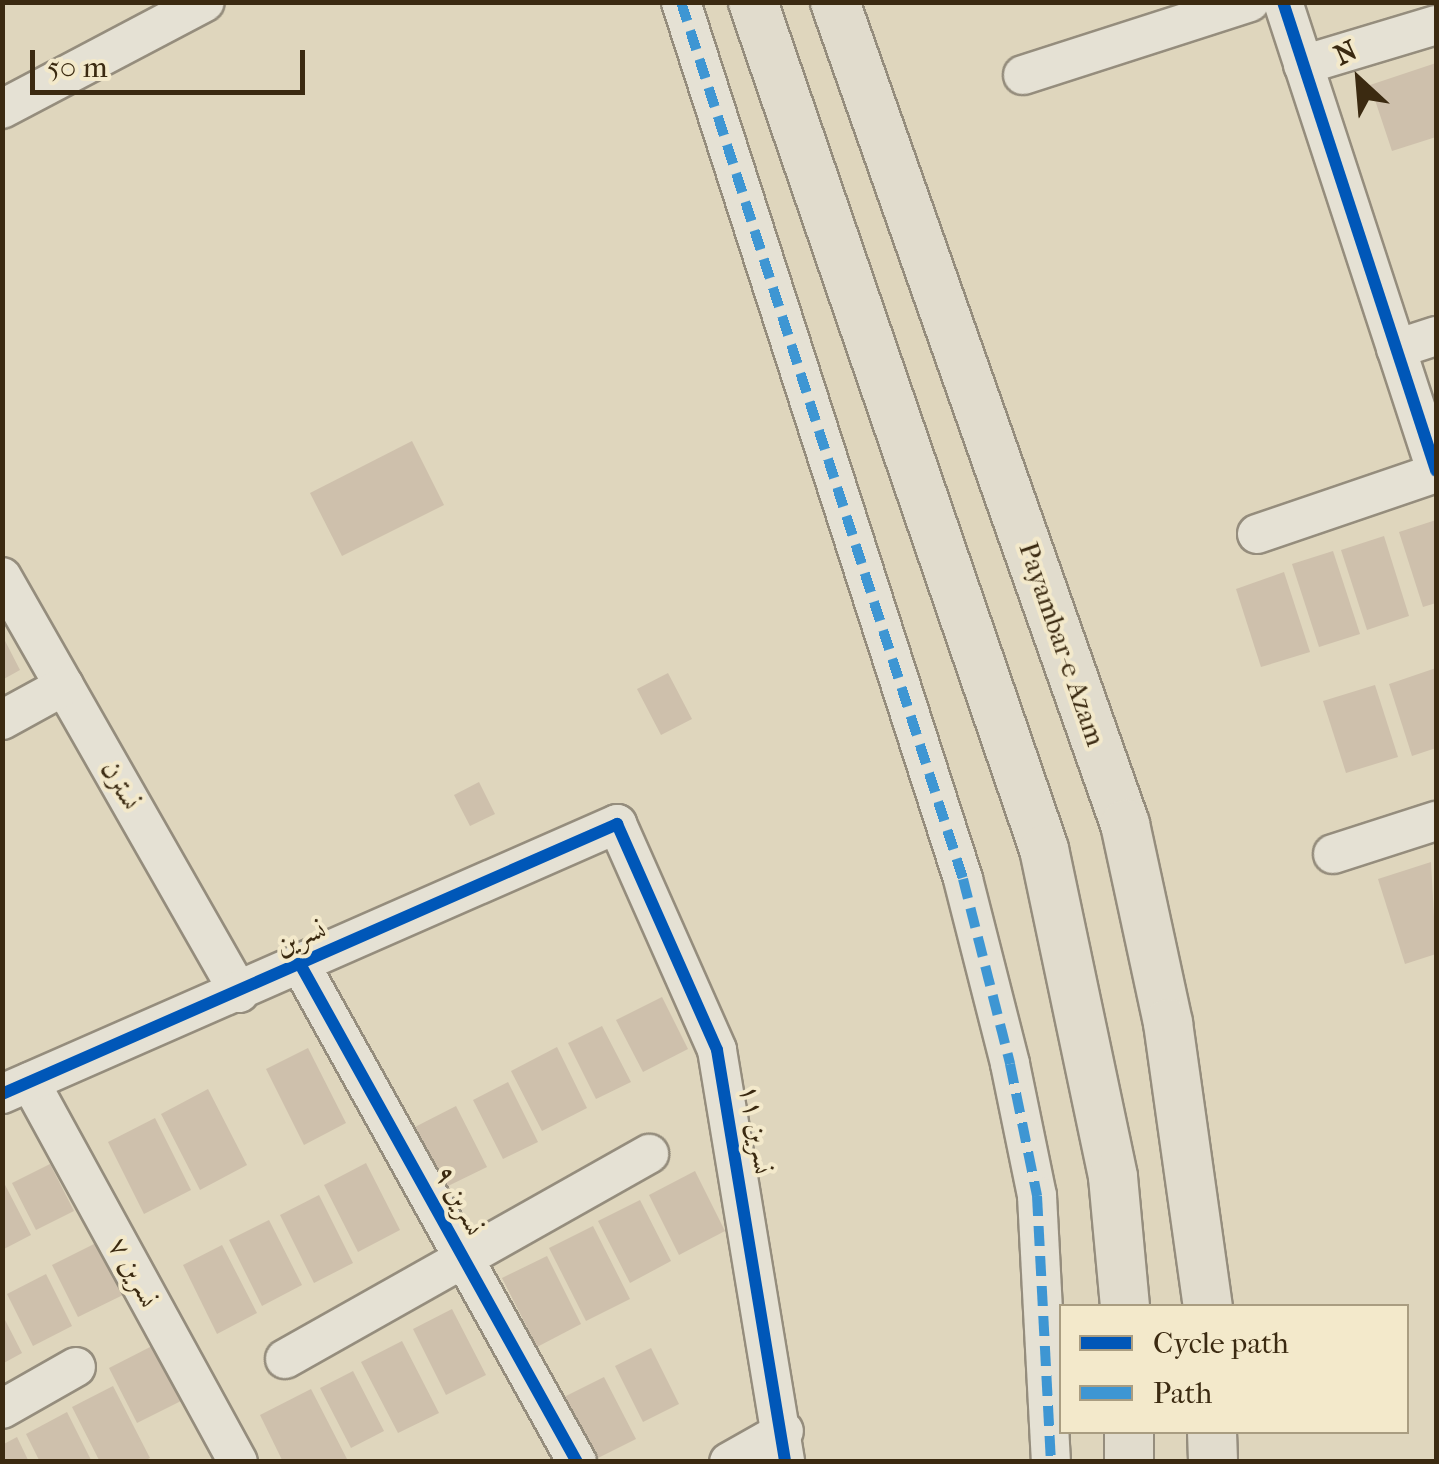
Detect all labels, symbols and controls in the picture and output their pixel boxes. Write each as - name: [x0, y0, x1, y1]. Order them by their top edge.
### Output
- scale bar: [35, 30, 310, 92]
- north arrow: [1309, 30, 1409, 130]
- text: N: [1329, 33, 1362, 72]
- text: 50 m: [47, 50, 108, 85]
- street label: Payambar-e Azam: [1011, 538, 1113, 750]
- street label: نسترن: [94, 754, 148, 816]
- street label: نسرین: [269, 911, 331, 963]
- street label: نسرین ۱۱: [733, 1081, 781, 1177]
- street label: نسرین ۹: [427, 1159, 493, 1241]
- street label: نسرین ۷: [101, 1231, 167, 1313]
- legend: [1059, 1304, 1409, 1434]
- text: Cycle path: [1153, 1326, 1289, 1361]
- text: Path: [1153, 1376, 1212, 1411]

